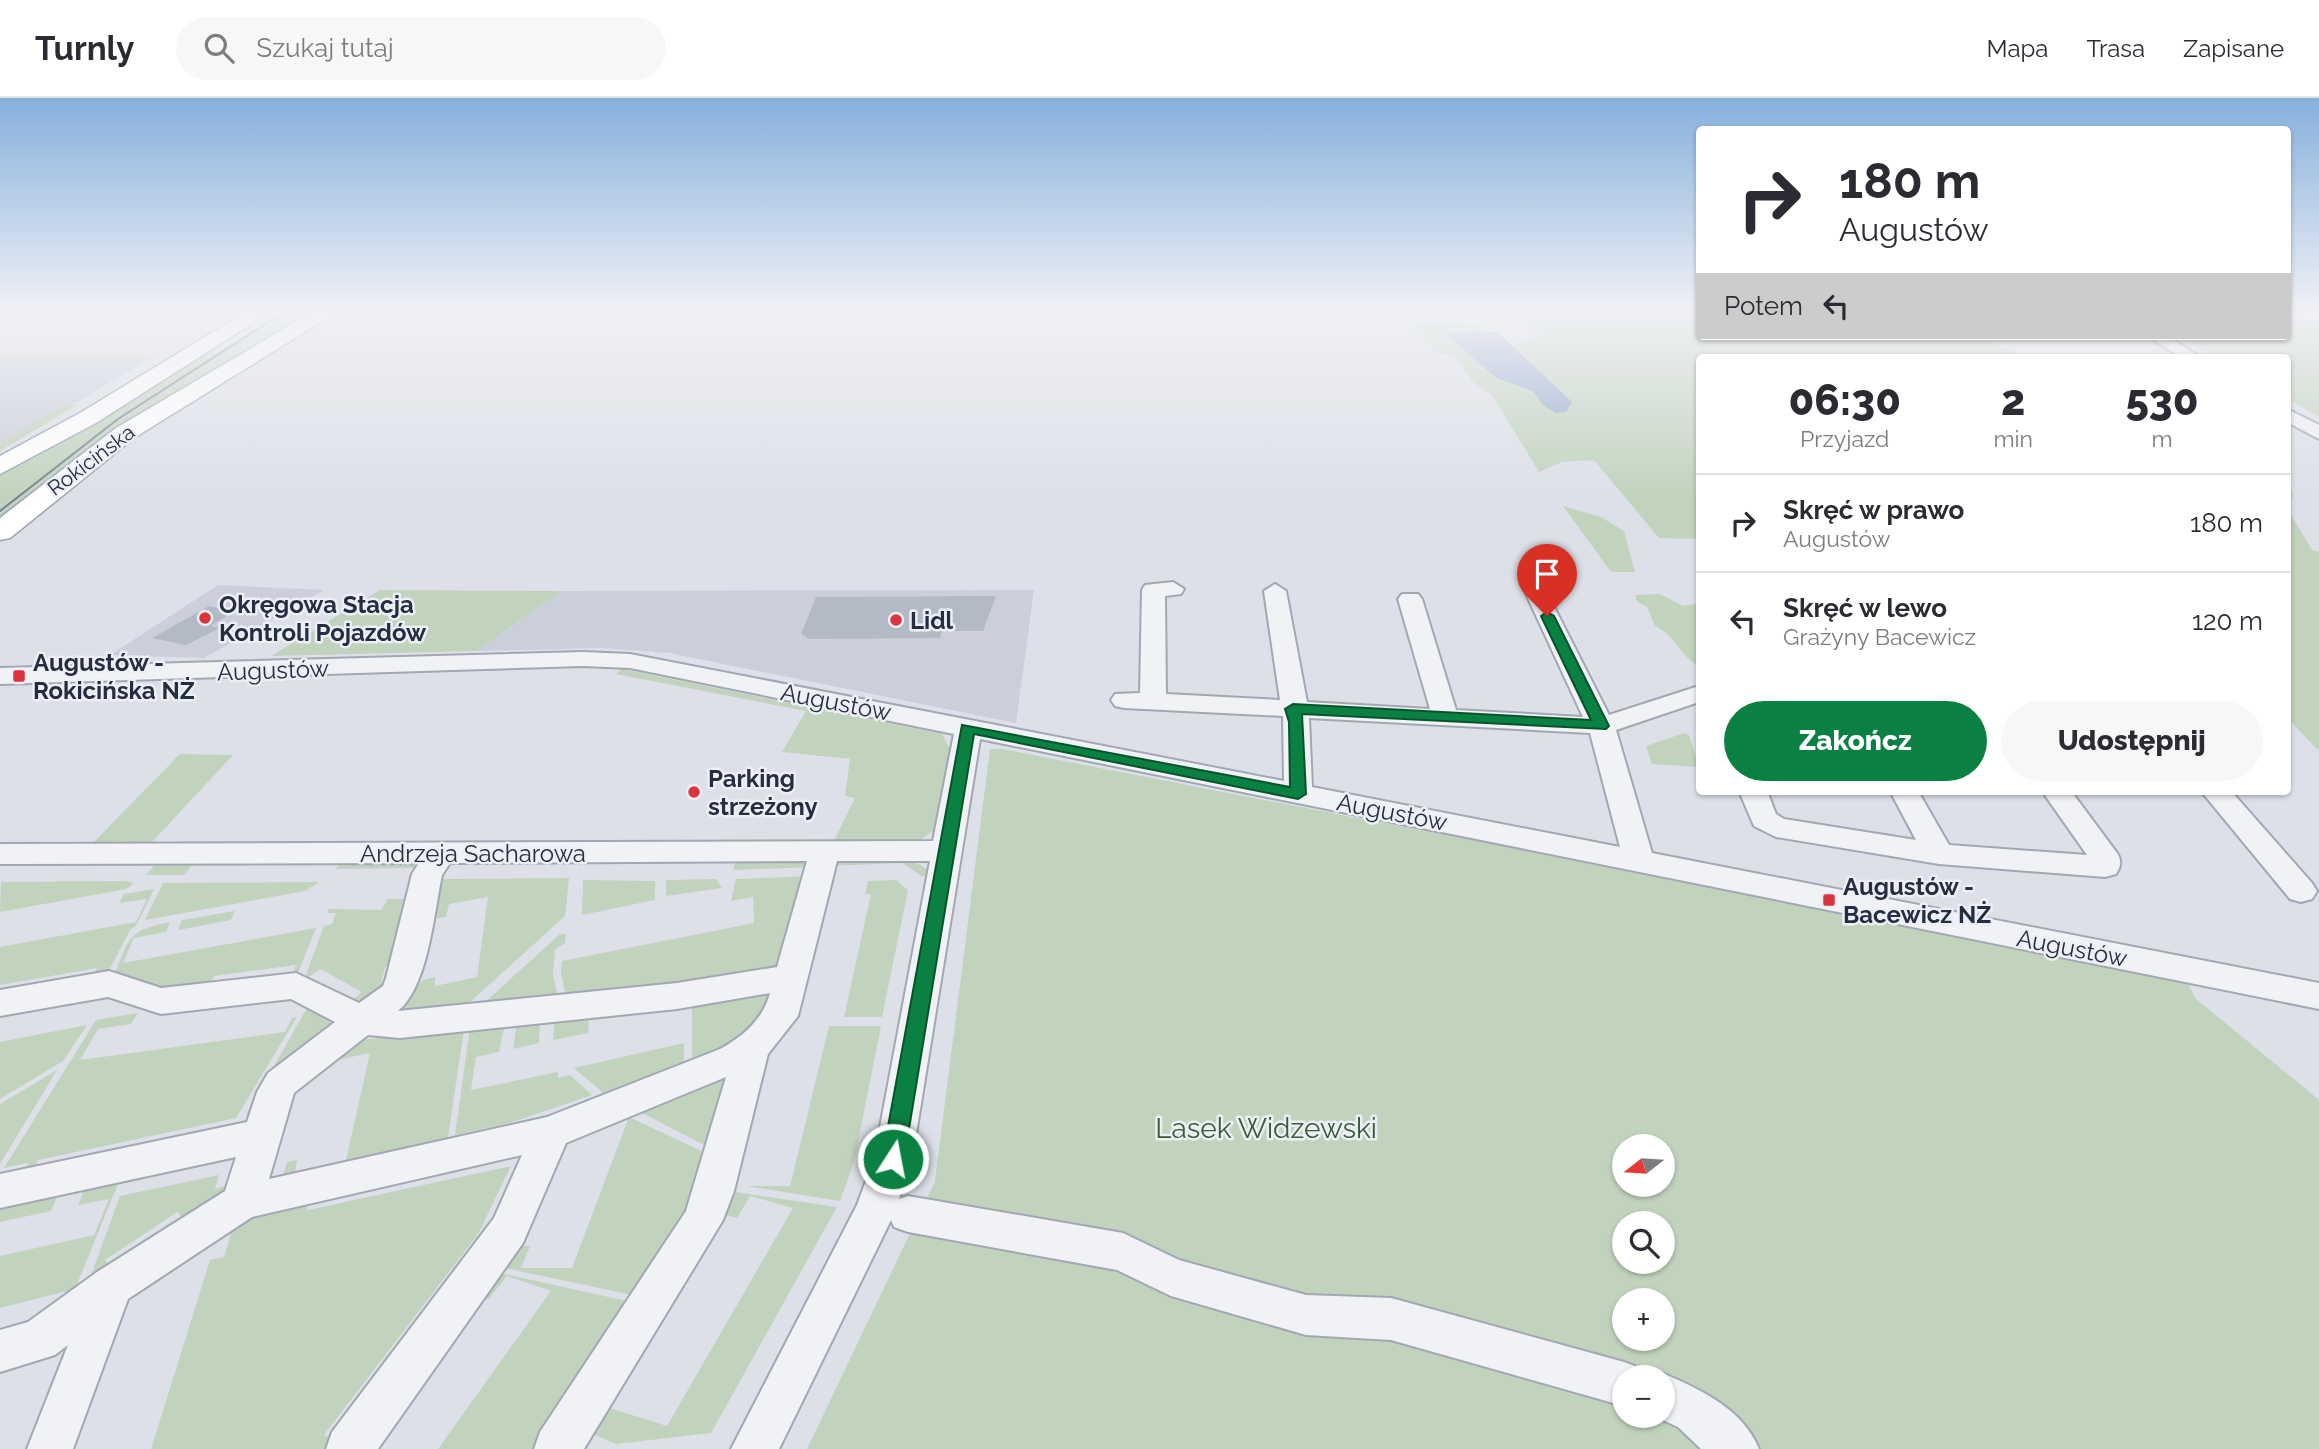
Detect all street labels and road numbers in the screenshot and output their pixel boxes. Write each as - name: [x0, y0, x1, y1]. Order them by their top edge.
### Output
- street label: Rokicińska: [43, 419, 139, 501]
- street label: Augustów: [216, 654, 330, 686]
- street label: Augustów: [778, 677, 894, 727]
- street label: Augustów: [1334, 787, 1450, 837]
- street label: Andrzeja Sacharowa: [360, 839, 586, 868]
- street label: Augustów: [2014, 923, 2130, 973]

